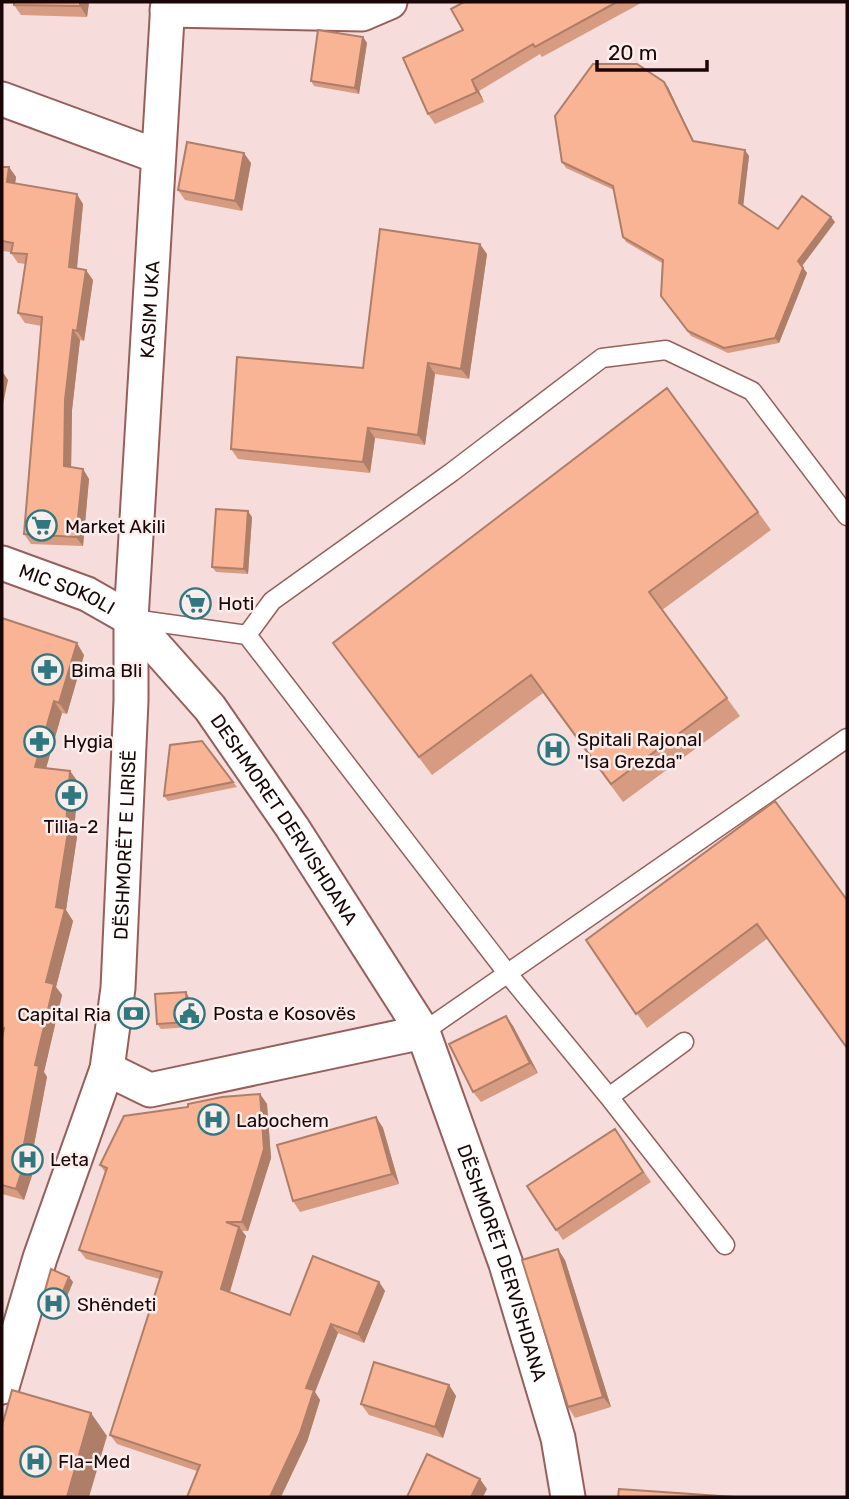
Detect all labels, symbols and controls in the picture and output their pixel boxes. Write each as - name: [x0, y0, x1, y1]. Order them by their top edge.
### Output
- scale bar: [597, 28, 707, 72]
- text: 20 m: [608, 40, 657, 65]
- street label: KASIM UKA: [135, 260, 164, 359]
- supermarket icon: Market Akili: [25, 509, 59, 543]
- place label: Market Akili: [65, 515, 166, 538]
- street label: MIC SOKOLI: [16, 559, 119, 619]
- supermarket icon: Hoti: [178, 586, 212, 620]
- place label: Hoti: [218, 592, 254, 615]
- pharmacy icon: Bima Bli: [31, 653, 65, 687]
- place label: Bima Bli: [71, 659, 142, 682]
- street label: DESHMORET DERVISHDANA: [206, 709, 363, 929]
- pharmacy icon: Hygia: [23, 724, 57, 758]
- place label: Spitali Rajonal "Isa Grezda": [577, 728, 702, 773]
- place label: Hygia: [63, 730, 113, 753]
- hospital icon: Spitali Rajonal "Isa Grezda": [537, 733, 571, 767]
- street label: DËSHMORËT E LIRISË: [109, 749, 140, 940]
- pharmacy icon: Tilia-2: [54, 778, 88, 812]
- place label: Tilia-2: [44, 815, 98, 838]
- public building icon: Posta e Kosovës: [173, 996, 207, 1030]
- bank icon: Capital Ria: [117, 997, 151, 1031]
- place label: Posta e Kosovës: [213, 1002, 356, 1025]
- place label: Capital Ria: [17, 1003, 111, 1026]
- hospital icon: Labochem: [196, 1103, 230, 1137]
- place label: Labochem: [236, 1109, 329, 1132]
- street label: DËSHMORËT DERVISHDANA: [453, 1141, 552, 1384]
- hospital icon: Leta: [10, 1142, 44, 1176]
- place label: Leta: [50, 1148, 89, 1171]
- hospital icon: Shëndeti: [37, 1287, 71, 1321]
- place label: Shëndeti: [77, 1293, 156, 1316]
- hospital icon: Fla-Med: [18, 1444, 52, 1478]
- place label: Fla-Med: [58, 1450, 130, 1473]

